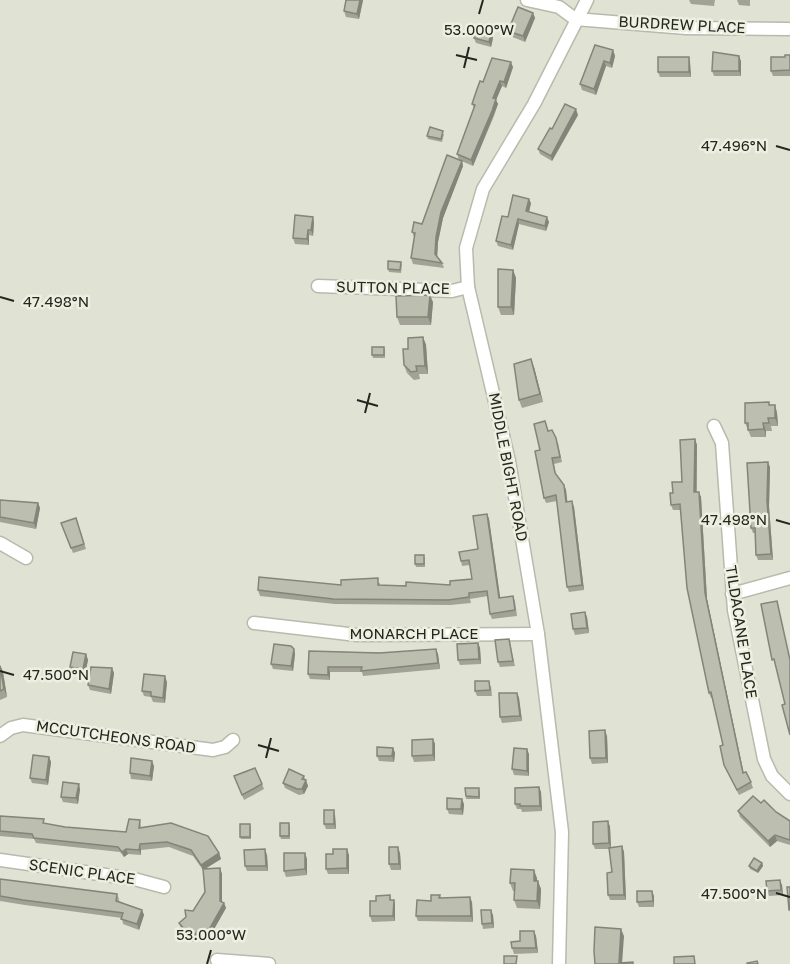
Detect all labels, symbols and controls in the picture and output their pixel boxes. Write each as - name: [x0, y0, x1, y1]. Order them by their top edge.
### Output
- street label: BURDREW PLACE: [618, 12, 746, 36]
- text: 53.000°W: [444, 20, 514, 38]
- text: 47.496°N: [701, 136, 767, 154]
- street label: SUTTON PLACE: [336, 277, 450, 297]
- text: 47.498°N: [23, 292, 89, 310]
- street label: MIDDLE BIGHT ROAD: [486, 391, 532, 543]
- text: 47.498°N: [701, 510, 767, 528]
- street label: TILDACANE PLACE: [723, 564, 761, 700]
- street label: MONARCH PLACE: [350, 624, 478, 642]
- text: 47.500°N: [23, 665, 89, 683]
- street label: MCCUTCHEONS ROAD: [35, 716, 197, 756]
- street label: SCENIC PLACE: [28, 855, 136, 887]
- text: 47.500°N: [701, 884, 767, 902]
- text: 53.000°W: [176, 925, 246, 943]

